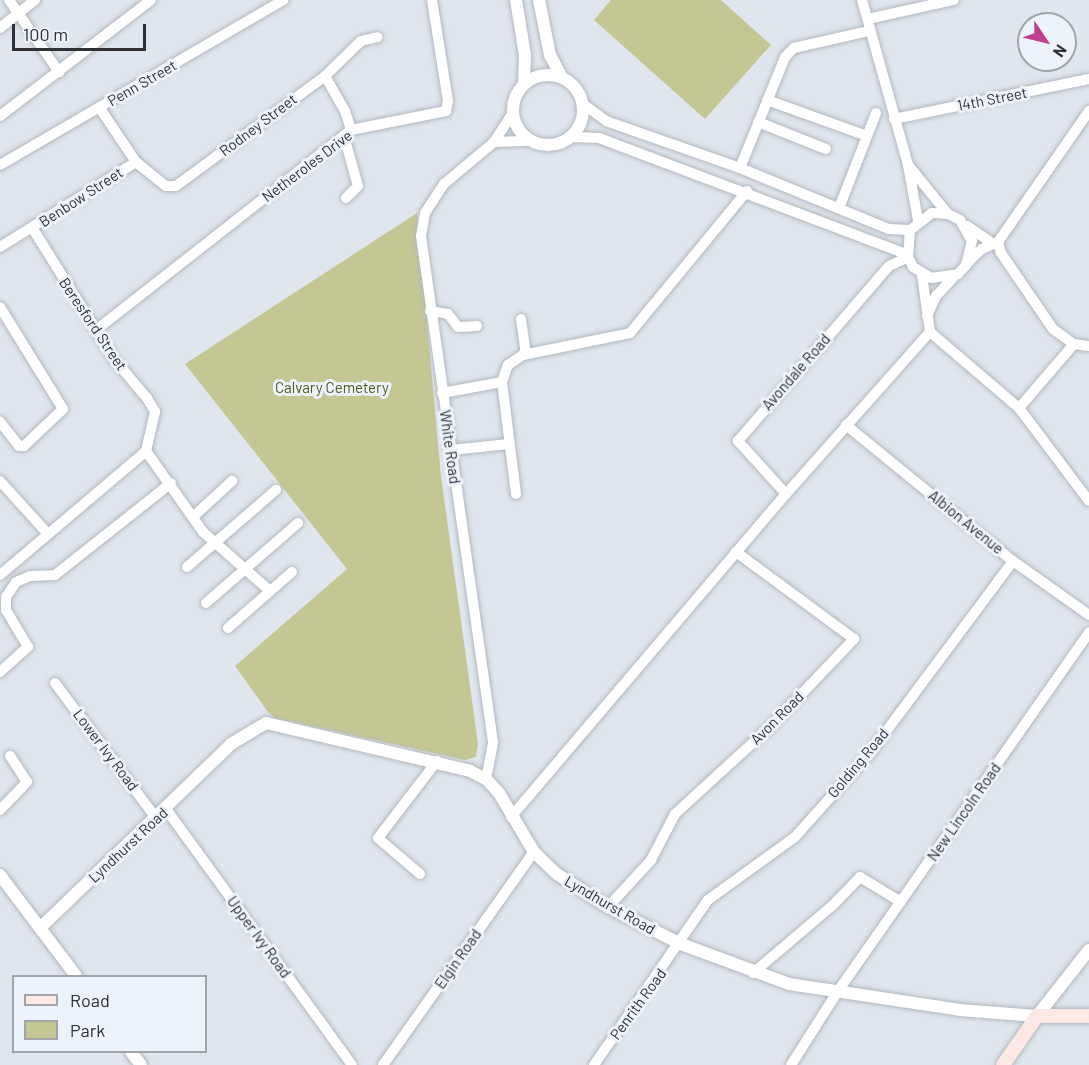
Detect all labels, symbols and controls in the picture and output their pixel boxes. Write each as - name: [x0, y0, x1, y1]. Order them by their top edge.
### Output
- scale bar: [15, 12, 148, 50]
- north arrow: [1017, 12, 1077, 72]
- text: 100 m: [23, 23, 68, 45]
- text: N: [1050, 42, 1071, 61]
- street label: Penn Street: [104, 56, 180, 110]
- street label: 14th Street: [955, 83, 1029, 115]
- street label: Rodney Street: [216, 90, 300, 160]
- street label: Netheroles Drive: [258, 126, 356, 206]
- street label: Benbow Street: [36, 163, 126, 231]
- street label: Beresford Street: [55, 274, 131, 374]
- street label: Avondale Road: [758, 330, 834, 414]
- park label: Calvary Cemetery: [275, 379, 389, 397]
- street label: White Road: [436, 409, 464, 485]
- street label: Albion Avenue: [925, 486, 1007, 558]
- street label: Avon Road: [747, 688, 807, 748]
- street label: Lower Ivy Road: [69, 706, 143, 794]
- street label: Golding Road: [824, 725, 892, 801]
- street label: New Lincoln Road: [923, 759, 1005, 865]
- street label: Lyndhurst Road: [85, 804, 171, 886]
- street label: Lyndhurst Road: [561, 872, 659, 938]
- street label: Upper Ivy Road: [223, 893, 295, 981]
- street label: Elgin Road: [431, 926, 485, 992]
- street label: Penrith Road: [606, 965, 670, 1043]
- legend: [12, 975, 207, 1053]
- text: Road: [70, 989, 110, 1011]
- text: Park: [70, 1019, 105, 1041]

